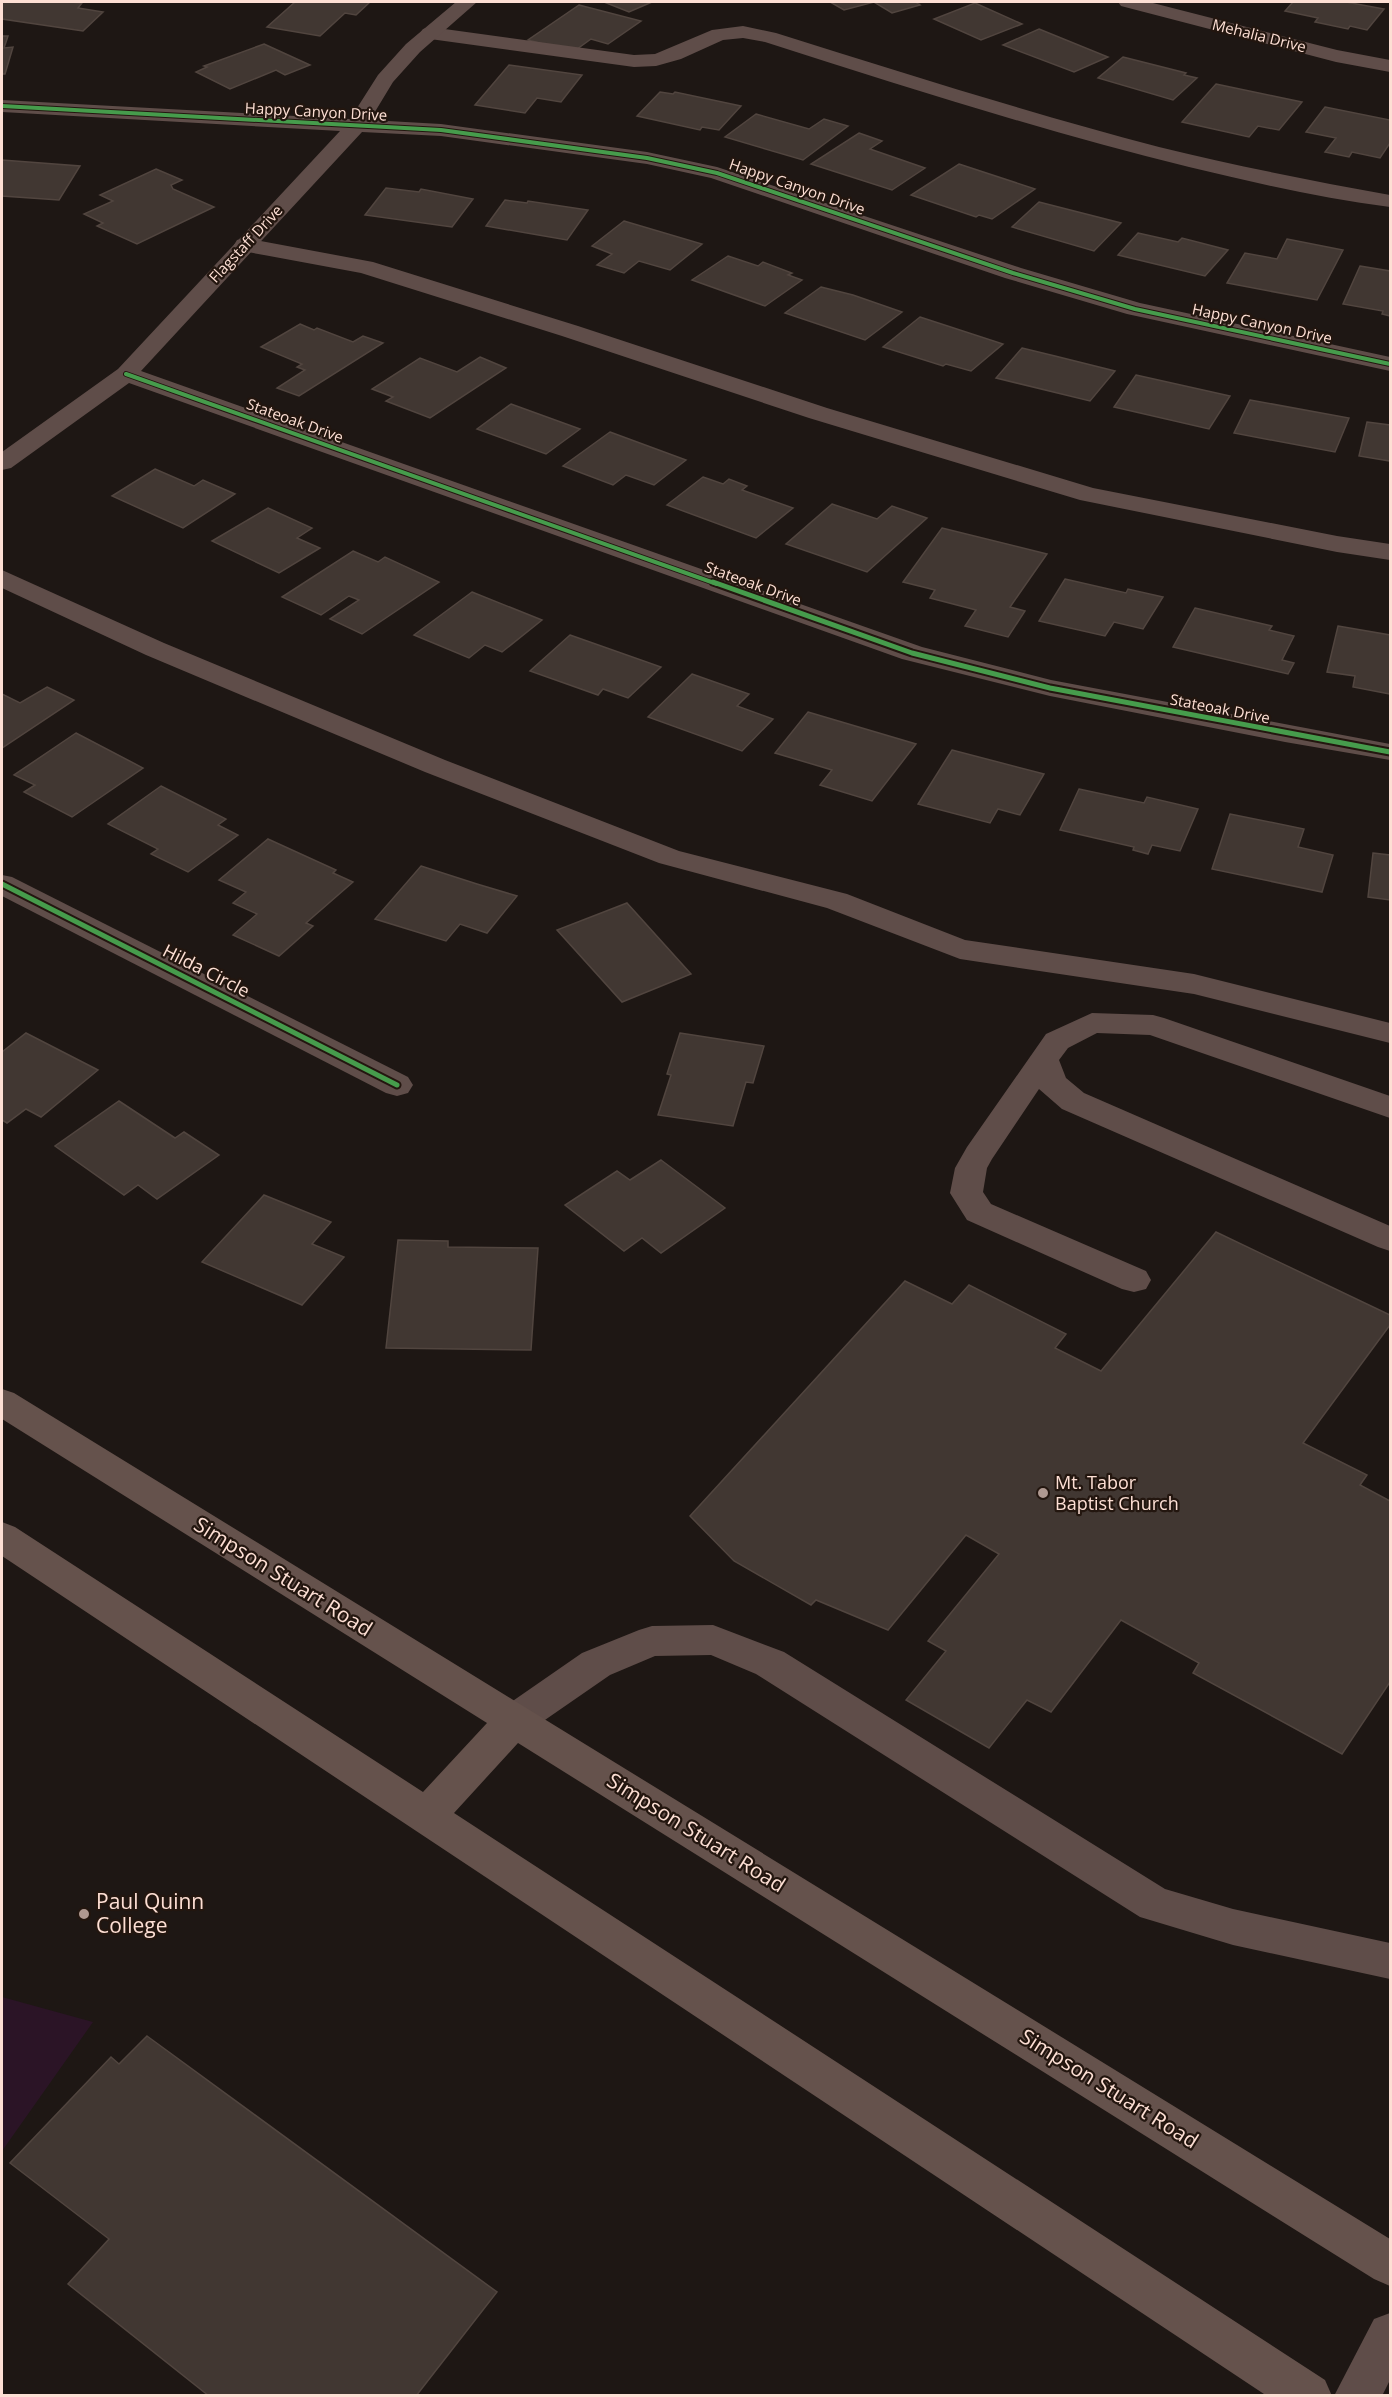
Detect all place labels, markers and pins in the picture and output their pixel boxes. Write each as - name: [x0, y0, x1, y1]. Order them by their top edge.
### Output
- place label: Mt. Tabor Baptist Church: [1055, 1470, 1179, 1515]
- marker: Mt. Tabor Baptist Church: [1036, 1486, 1050, 1500]
- place label: Paul Quinn College: [96, 1887, 204, 1939]
- marker: Paul Quinn College: [77, 1907, 91, 1921]

